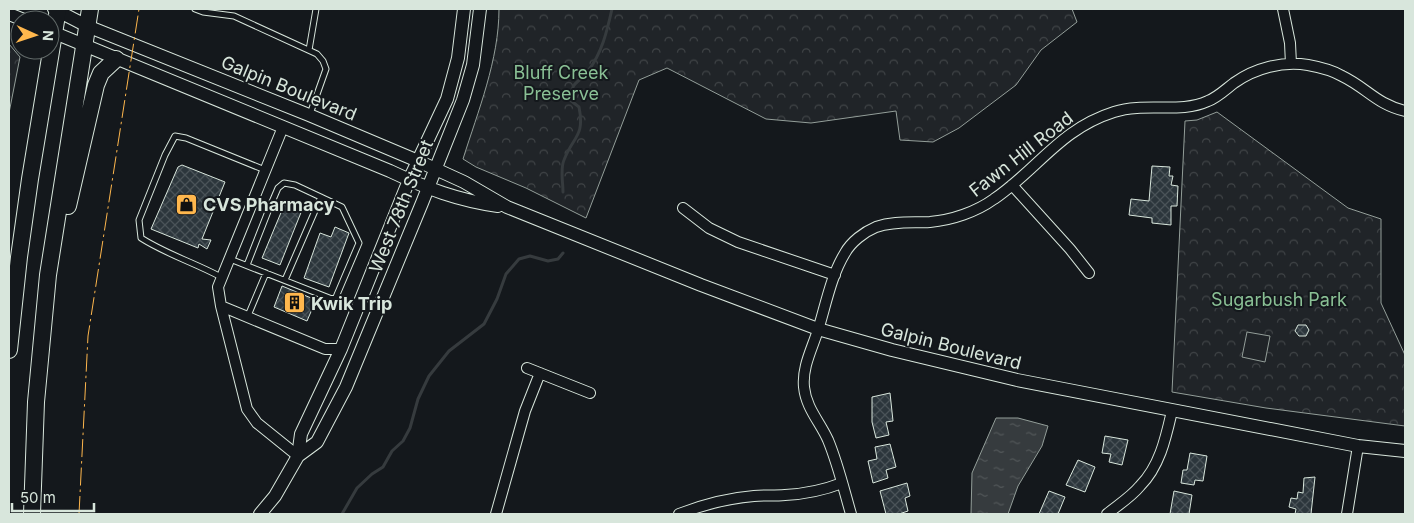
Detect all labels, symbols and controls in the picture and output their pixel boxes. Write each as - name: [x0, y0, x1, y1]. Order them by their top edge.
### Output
- north arrow: [10, 10, 60, 60]
- text: N: [40, 30, 57, 41]
- street label: Galpin Boulevard: [218, 51, 360, 125]
- park label: Bluff Creek Preserve: [514, 62, 609, 104]
- street label: Fawn Hill Road: [965, 107, 1077, 201]
- street label: West 78th Street: [365, 136, 437, 275]
- shop icon: CVS Pharmacy: [175, 192, 199, 216]
- place label: CVS Pharmacy: [203, 194, 335, 215]
- park label: Sugarbush Park: [1211, 289, 1347, 310]
- building icon: Kwik Trip: [283, 291, 307, 315]
- place label: Kwik Trip: [311, 293, 392, 314]
- street label: Galpin Boulevard: [878, 318, 1024, 374]
- scale bar: [12, 480, 95, 512]
- text: 50 m: [20, 488, 56, 507]

